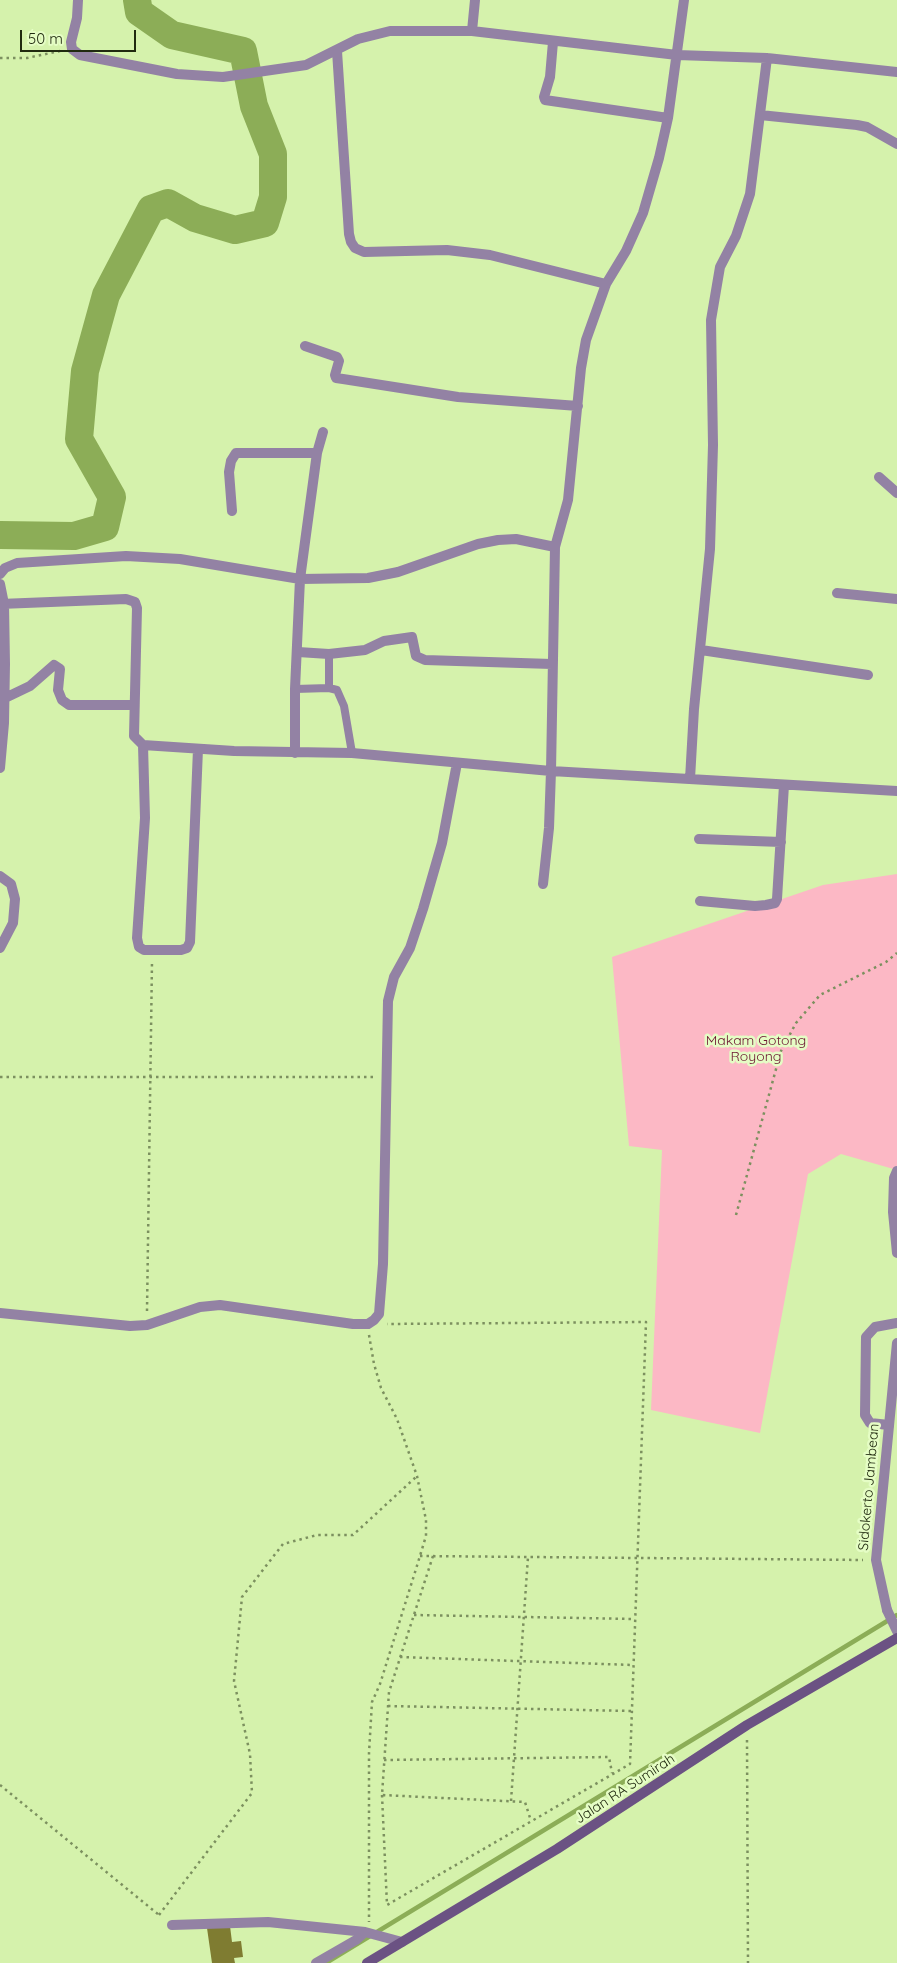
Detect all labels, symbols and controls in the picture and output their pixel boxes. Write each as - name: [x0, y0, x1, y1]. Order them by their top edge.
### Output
- scale bar: [22, 20, 139, 52]
- text: 50 m: [28, 29, 63, 48]
- park label: Makam Gotong Royong: [706, 1033, 806, 1066]
- street label: Sidokerto Jambean: [855, 1423, 883, 1551]
- street label: Jalan RA Sumirah: [572, 1750, 678, 1828]

